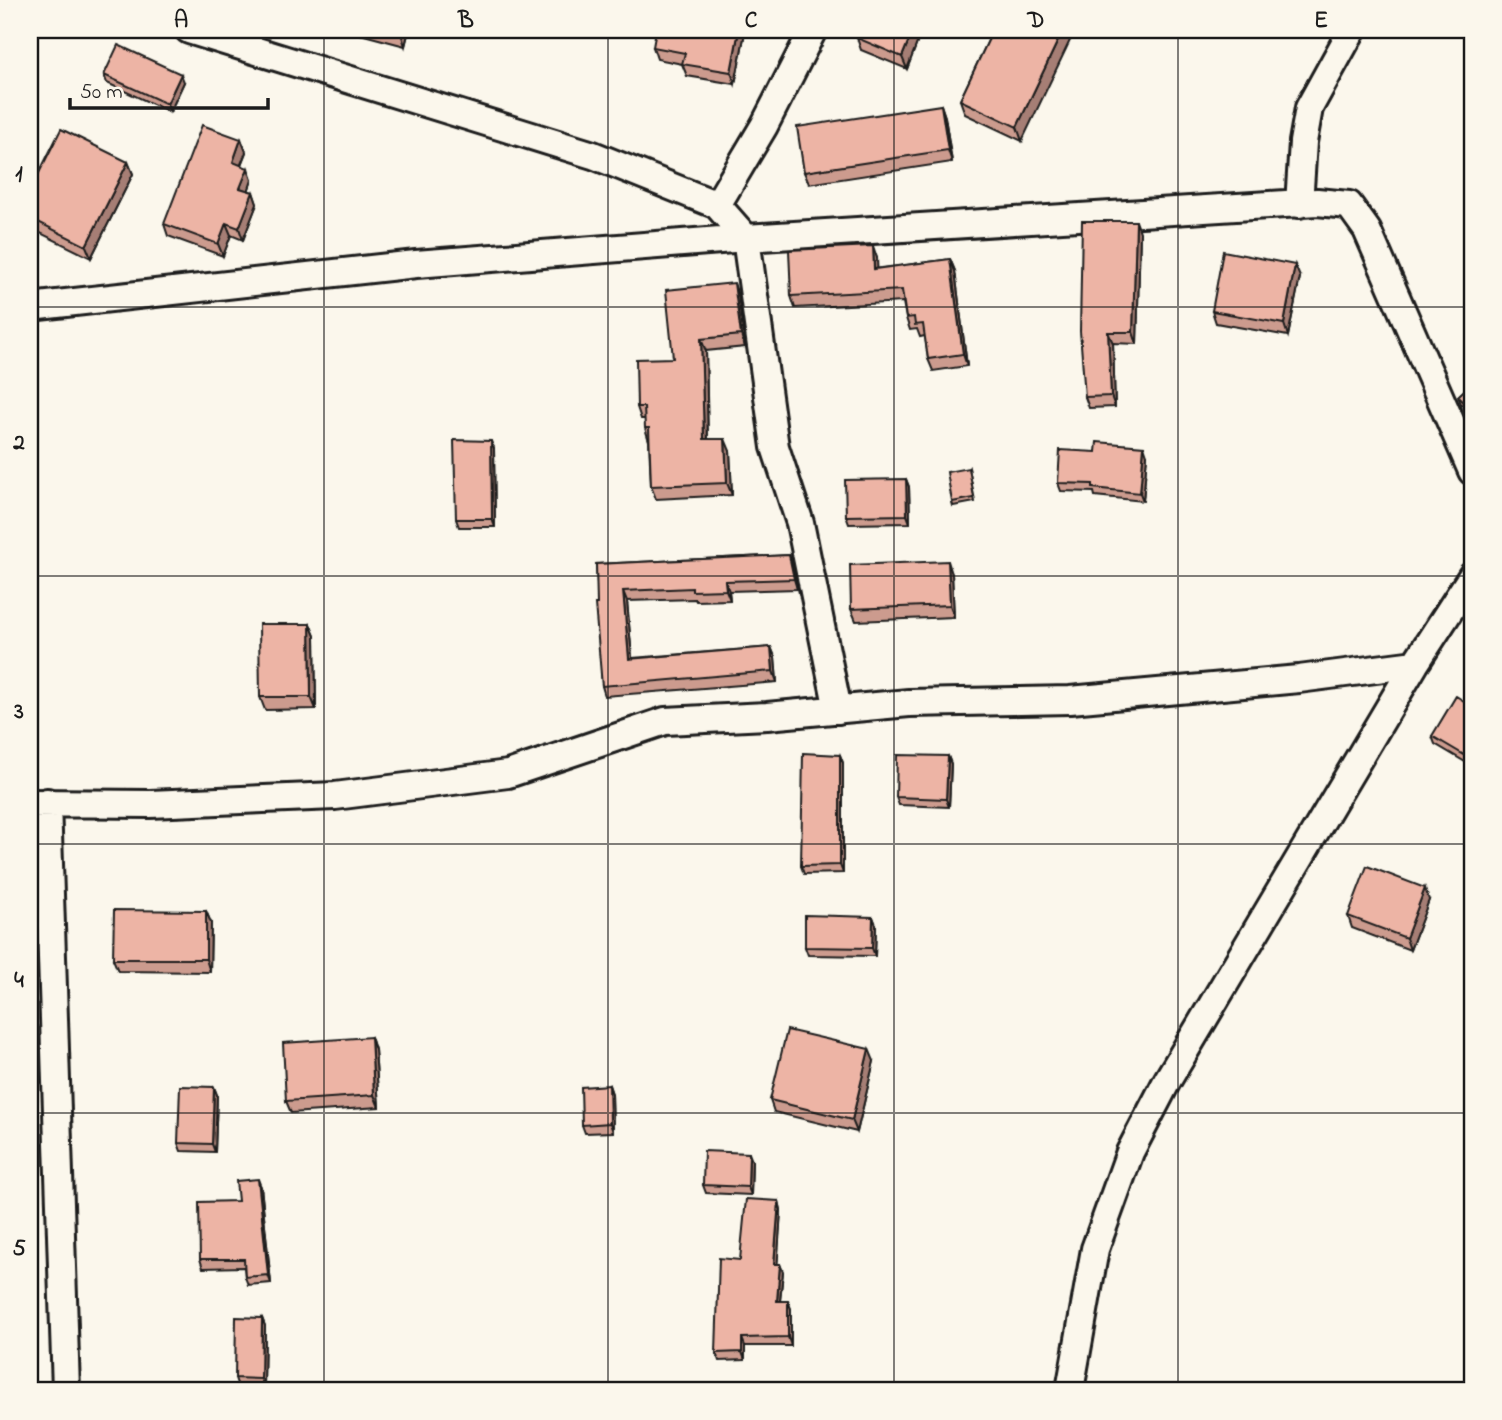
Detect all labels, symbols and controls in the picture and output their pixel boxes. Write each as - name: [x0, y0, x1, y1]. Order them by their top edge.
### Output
- text: A: [174, 5, 188, 38]
- text: B: [457, 5, 474, 38]
- text: C: [745, 5, 758, 38]
- text: D: [1027, 5, 1044, 38]
- text: E: [1314, 5, 1328, 38]
- scale bar: [70, 66, 268, 110]
- text: 50 m: [80, 78, 123, 108]
- text: 1: [15, 159, 23, 192]
- text: 2: [12, 427, 25, 460]
- text: 3: [13, 696, 24, 729]
- text: 4: [14, 965, 24, 998]
- text: 5: [12, 1233, 26, 1266]

